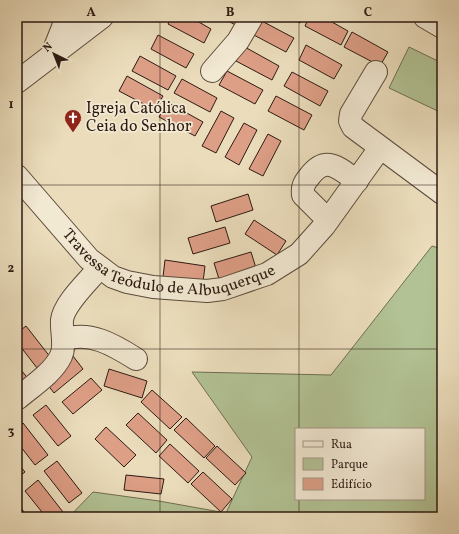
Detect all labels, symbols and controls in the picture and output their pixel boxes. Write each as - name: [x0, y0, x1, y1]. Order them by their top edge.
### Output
- text: A: [86, 4, 96, 22]
- text: B: [226, 4, 235, 22]
- text: C: [364, 4, 372, 22]
- north arrow: [34, 34, 74, 74]
- text: N: [40, 40, 56, 56]
- text: 1: [8, 96, 14, 114]
- place label: Igreja Católica Ceia do Senhor: [86, 98, 192, 138]
- church icon: Igreja Católica Ceia do Senhor: [63, 108, 83, 133]
- street label: Travessa Teódulo de Albuquerque: [57, 224, 280, 302]
- text: 2: [8, 260, 15, 278]
- text: 3: [8, 423, 15, 441]
- legend: [295, 428, 425, 500]
- text: Rua: [331, 437, 352, 453]
- text: Parque: [331, 457, 368, 473]
- text: Edifício: [331, 477, 372, 493]

